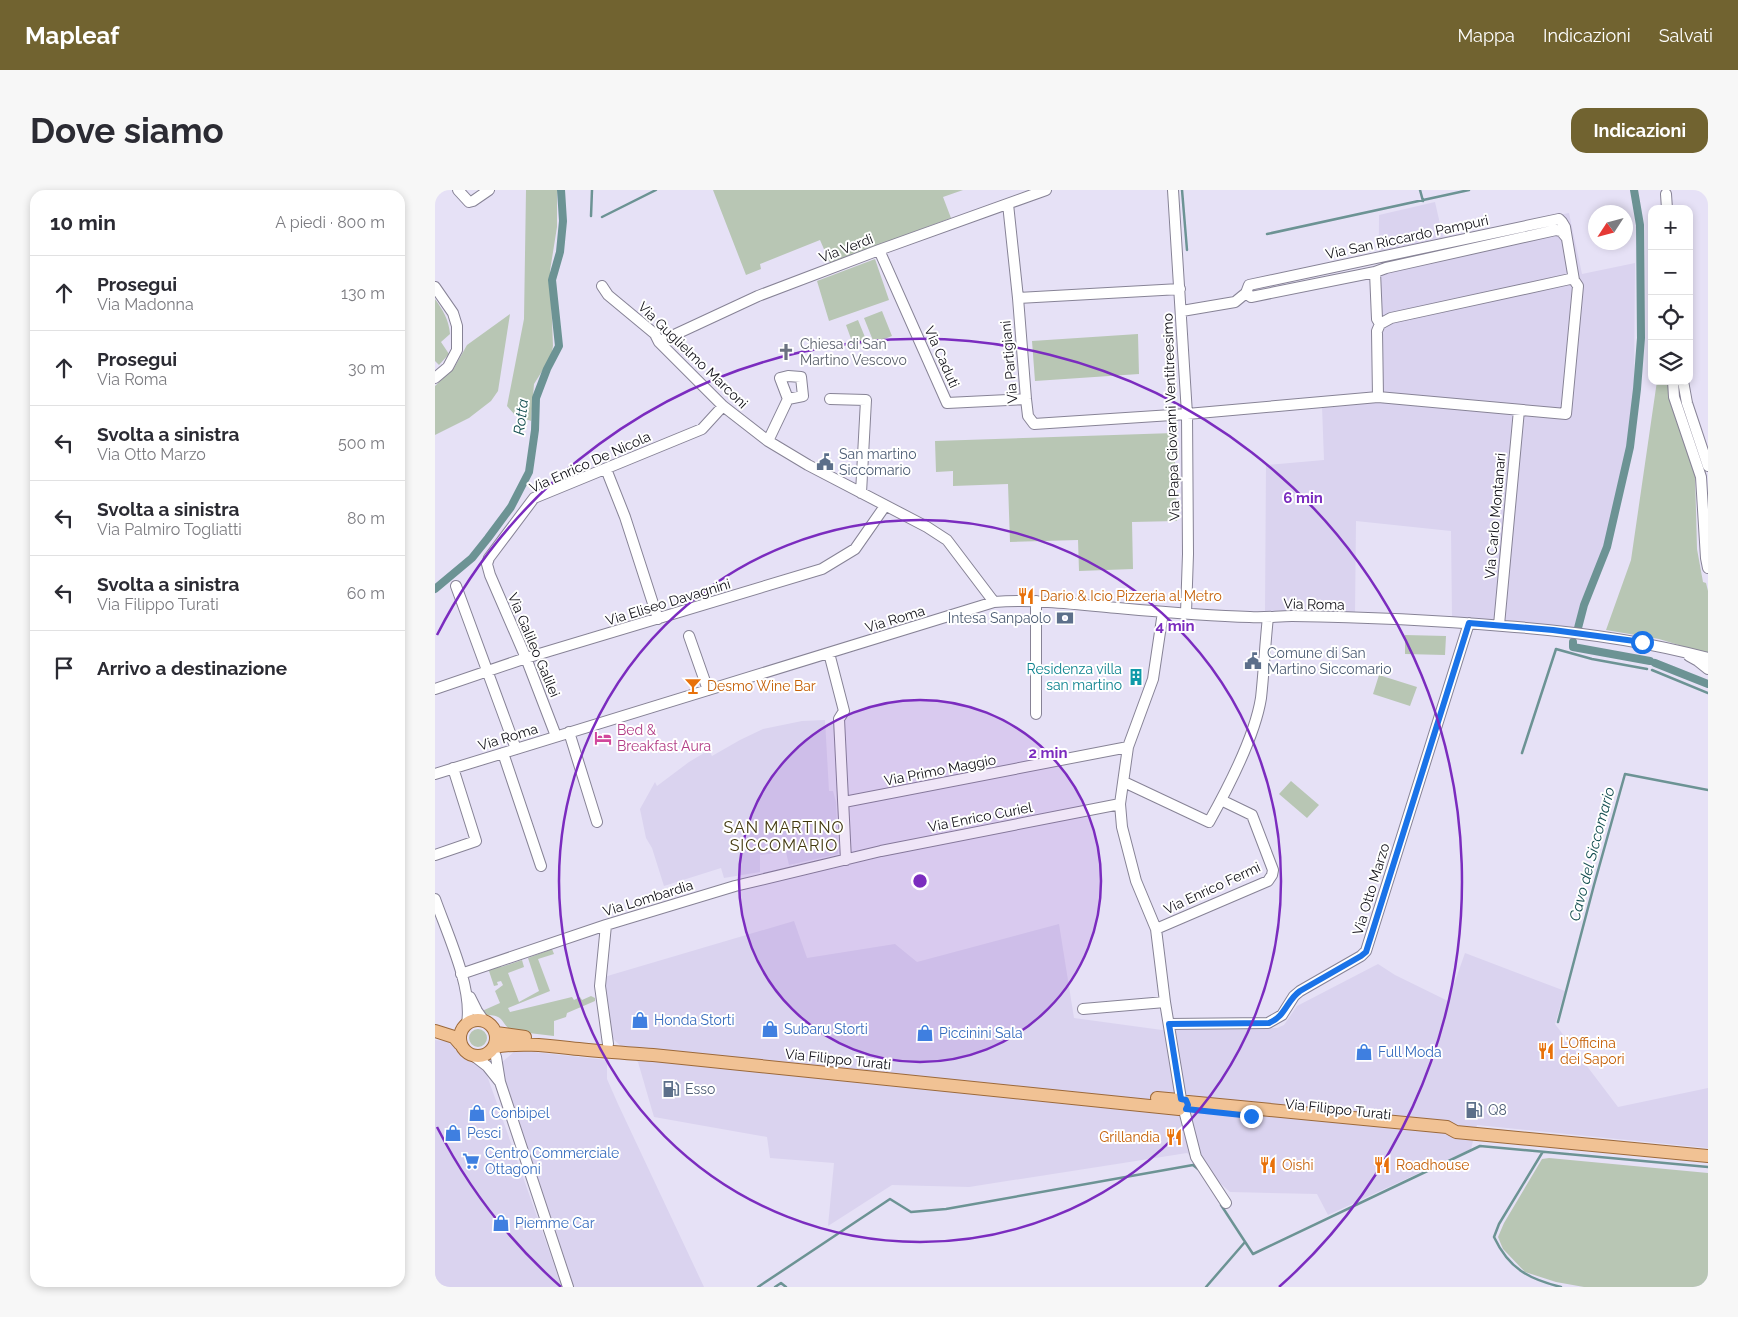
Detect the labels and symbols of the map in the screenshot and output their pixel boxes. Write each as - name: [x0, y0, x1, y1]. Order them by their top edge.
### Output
- north arrow: [1588, 205, 1633, 250]
- street label: Via San Riccardo Pampuri: [1324, 212, 1490, 262]
- street label: Via Verdi: [817, 230, 875, 266]
- street label: Via Guglielmo Marconi: [635, 299, 751, 411]
- street label: Via Papa Giovanni Ventitreesimo: [1159, 313, 1183, 521]
- street label: Via Partigiani: [997, 320, 1021, 404]
- street label: Via Caduti: [921, 324, 963, 390]
- place label: Chiesa di San Martino Vescovo: [800, 336, 907, 368]
- church icon: Chiesa di San Martino Vescovo: [776, 342, 796, 362]
- water label: Rotta: [510, 398, 532, 436]
- street label: Via Enrico De Nicola: [527, 428, 653, 496]
- place label: San martino Siccomario: [839, 446, 917, 478]
- public building icon: San martino Siccomario: [815, 452, 835, 472]
- street label: Via Carlo Montanari: [1482, 452, 1508, 580]
- text: 6 min: [1283, 489, 1323, 507]
- street label: Via Eliseo Davagnini: [604, 575, 732, 629]
- restaurant icon: Dario & Icio Pizzeria al Metro: [1016, 586, 1036, 606]
- place label: Dario & Icio Pizzeria al Metro: [1040, 588, 1222, 604]
- street label: Via Galileo Galilei: [505, 590, 563, 700]
- street label: Via Roma: [1283, 595, 1345, 613]
- street label: Via Roma: [863, 602, 927, 636]
- bank icon: Intesa Sanpaolo: [1055, 608, 1075, 628]
- place label: Intesa Sanpaolo: [948, 610, 1051, 626]
- text: 4 min: [1155, 617, 1195, 635]
- route start: [1631, 631, 1654, 654]
- place label: Comune di San Martino Siccomario: [1267, 645, 1391, 677]
- public building icon: Comune di San Martino Siccomario: [1243, 651, 1263, 671]
- place label: Residenza villa san martino: [1026, 661, 1122, 693]
- building icon: Residenza villa san martino: [1126, 667, 1146, 687]
- bar icon: Desmo Wine Bar: [683, 676, 703, 696]
- place label: Desmo Wine Bar: [707, 678, 816, 694]
- street label: Via Roma: [476, 720, 540, 754]
- place label: Bed & Breakfast Aura: [617, 722, 711, 754]
- hotel icon: Bed & Breakfast Aura: [593, 728, 613, 748]
- text: 2 min: [1029, 744, 1067, 762]
- street label: Via Primo Maggio: [883, 751, 997, 789]
- water label: Cavo del Siccomario: [1565, 785, 1619, 923]
- street label: Via Enrico Curiel: [927, 799, 1034, 835]
- district label: SAN MARTINO SICCOMARIO: [723, 818, 845, 855]
- street label: Via Otto Marzo: [1349, 841, 1393, 937]
- street label: Via Enrico Fermi: [1161, 859, 1263, 917]
- centre of rings: [911, 872, 929, 890]
- street label: Via Lombardia: [601, 877, 695, 919]
- shop icon: Honda Storti: [630, 1010, 650, 1030]
- place label: Honda Storti: [654, 1012, 735, 1028]
- shop icon: Subaru Storti: [760, 1019, 780, 1039]
- place label: Subaru Storti: [784, 1021, 868, 1037]
- shop icon: Piccinini Sala: [915, 1023, 935, 1043]
- place label: Piccinini Sala: [939, 1025, 1023, 1041]
- place label: L’Officina dei Sapori: [1560, 1035, 1625, 1067]
- restaurant icon: L’Officina dei Sapori: [1536, 1041, 1556, 1061]
- shop icon: Full Moda: [1354, 1042, 1374, 1062]
- place label: Full Moda: [1378, 1044, 1442, 1060]
- street label: Via Filippo Turati: [784, 1045, 892, 1073]
- fuel station icon: Esso: [661, 1079, 681, 1099]
- place label: Esso: [685, 1081, 715, 1097]
- street label: Via Filippo Turati: [1284, 1095, 1392, 1123]
- fuel station icon: Q8: [1464, 1100, 1484, 1120]
- place label: Q8: [1488, 1102, 1507, 1118]
- shop icon: Conbipel: [467, 1103, 487, 1123]
- place label: Conbipel: [491, 1105, 550, 1121]
- route end: [1240, 1105, 1263, 1128]
- shop icon: Pesci: [443, 1123, 463, 1143]
- place label: Pesci: [467, 1125, 501, 1141]
- restaurant icon: Grillandia: [1164, 1127, 1184, 1147]
- place label: Grillandia: [1099, 1129, 1160, 1145]
- place label: Centro Commerciale Ottagoni: [485, 1145, 619, 1177]
- supermarket icon: Centro Commerciale Ottagoni: [461, 1151, 481, 1171]
- restaurant icon: Oishi: [1258, 1155, 1278, 1175]
- restaurant icon: Roadhouse: [1372, 1155, 1392, 1175]
- place label: Oishi: [1282, 1157, 1314, 1173]
- place label: Roadhouse: [1396, 1157, 1469, 1173]
- shop icon: Piemme Car: [491, 1213, 511, 1233]
- place label: Piemme Car: [515, 1215, 595, 1231]

